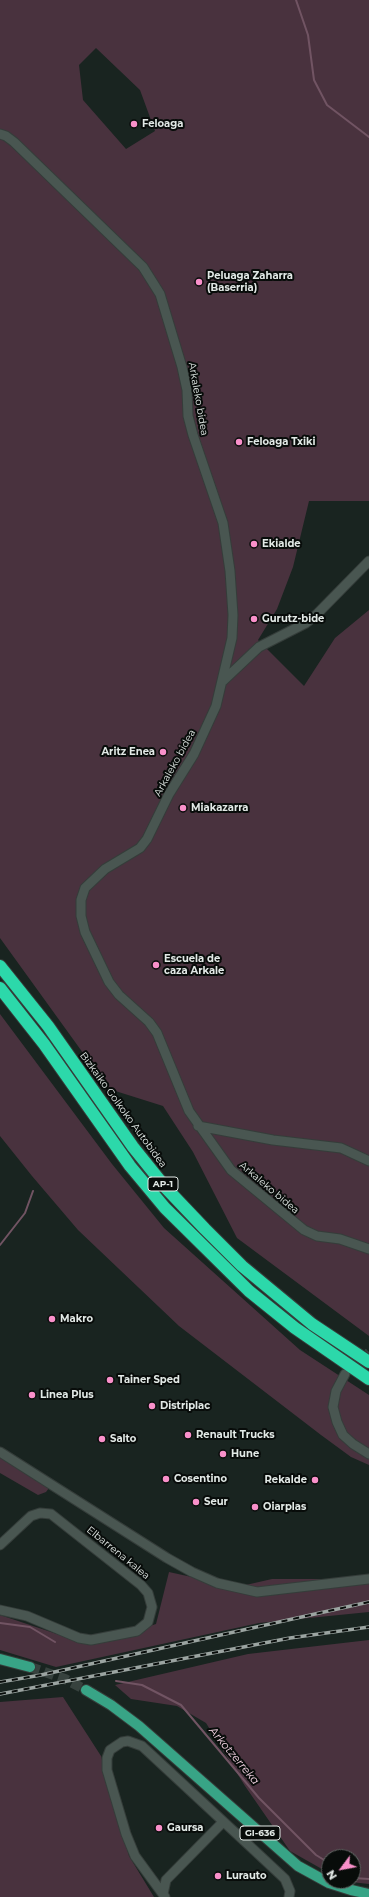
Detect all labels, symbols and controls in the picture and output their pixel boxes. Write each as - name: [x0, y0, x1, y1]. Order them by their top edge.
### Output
- place label: Feloaga: [142, 118, 183, 130]
- marker: Feloaga: [129, 119, 139, 129]
- place label: Peluaga Zaharra (Baserria): [207, 270, 293, 294]
- marker: Peluaga Zaharra (Baserria): [194, 277, 204, 287]
- street label: Arkaleko bidea: [186, 361, 210, 437]
- place label: Feloaga Txiki: [247, 436, 316, 448]
- marker: Feloaga Txiki: [234, 437, 244, 447]
- place label: Ekialde: [262, 538, 301, 550]
- marker: Ekialde: [249, 539, 259, 549]
- place label: Gurutz-bide: [262, 613, 324, 625]
- marker: Gurutz-bide: [249, 614, 259, 624]
- street label: Arkaleko bidea: [152, 728, 198, 798]
- place label: Aritz Enea: [101, 746, 155, 758]
- marker: Aritz Enea: [158, 747, 168, 757]
- place label: Miakazarra: [191, 802, 248, 814]
- marker: Miakazarra: [178, 803, 188, 813]
- place label: Escuela de caza Arkale: [164, 953, 224, 976]
- marker: Escuela de caza Arkale: [151, 960, 161, 970]
- street label: Bizkaiko Golkoko Autobidea: [77, 1050, 169, 1170]
- street label: Arkaleko bidea: [237, 1160, 301, 1216]
- road number: AP-1: [148, 1177, 178, 1191]
- place label: Makro: [60, 1313, 93, 1325]
- marker: Makro: [47, 1314, 57, 1324]
- place label: Tainer Sped: [118, 1374, 180, 1386]
- marker: Tainer Sped: [105, 1375, 115, 1385]
- place label: Linea Plus: [40, 1389, 94, 1401]
- marker: Linea Plus: [27, 1390, 37, 1400]
- place label: Distriplac: [160, 1400, 210, 1412]
- marker: Distriplac: [147, 1401, 157, 1411]
- place label: Renault Trucks: [196, 1429, 275, 1441]
- marker: Renault Trucks: [183, 1430, 193, 1440]
- place label: Salto: [110, 1433, 136, 1445]
- marker: Salto: [97, 1434, 107, 1444]
- place label: Hune: [231, 1448, 259, 1460]
- marker: Hune: [218, 1449, 228, 1459]
- place label: Cosentino: [174, 1473, 227, 1485]
- marker: Cosentino: [161, 1474, 171, 1484]
- place label: Rekalde: [264, 1474, 307, 1486]
- marker: Rekalde: [310, 1475, 320, 1485]
- place label: Seur: [204, 1496, 228, 1508]
- marker: Seur: [191, 1497, 201, 1507]
- place label: Oiarplas: [263, 1501, 306, 1513]
- marker: Oiarplas: [250, 1502, 260, 1512]
- street label: Elbarrena kalea: [84, 1524, 152, 1582]
- water label: Arkotzerreka: [206, 1725, 262, 1787]
- place label: Gaursa: [167, 1822, 204, 1834]
- marker: Gaursa: [154, 1823, 164, 1833]
- road number: GI-636: [240, 1826, 280, 1840]
- north arrow: [321, 1849, 361, 1889]
- text: N: [323, 1867, 340, 1882]
- place label: Lurauto: [226, 1870, 267, 1882]
- marker: Lurauto: [213, 1871, 223, 1881]

